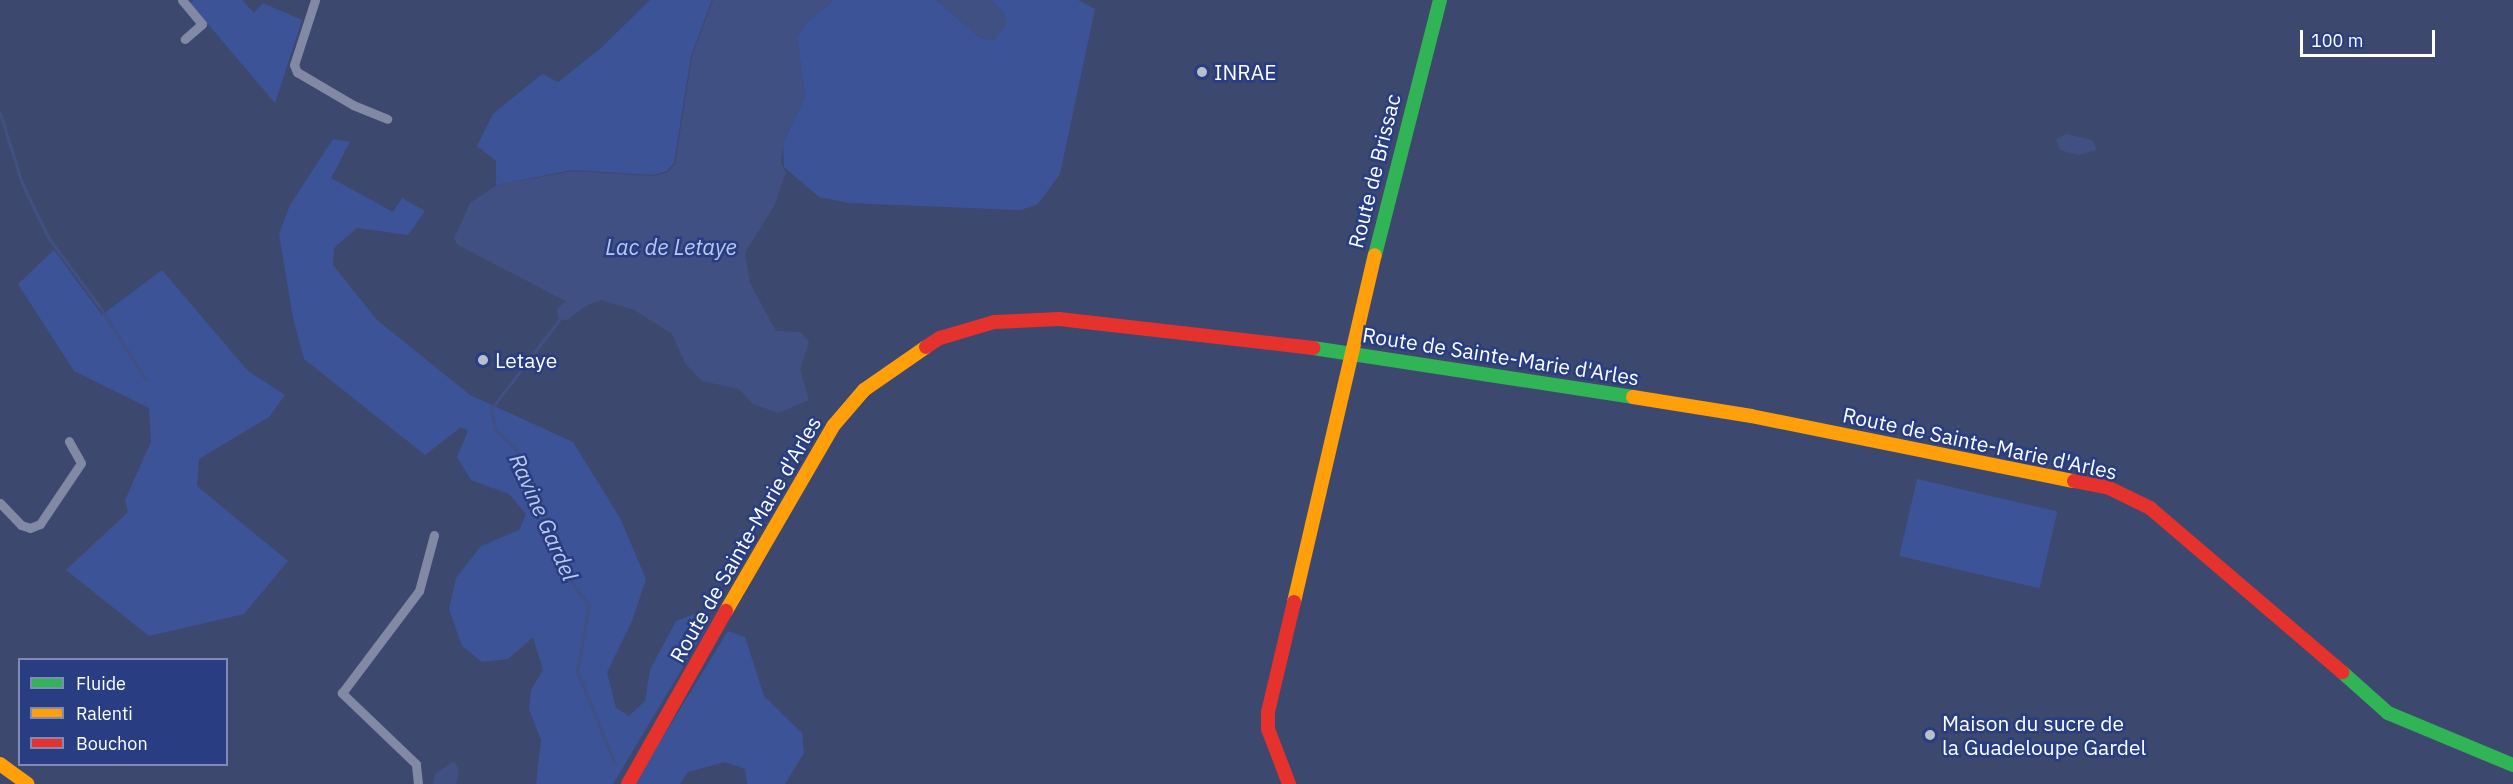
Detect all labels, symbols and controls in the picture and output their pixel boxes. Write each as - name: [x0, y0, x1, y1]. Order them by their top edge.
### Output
- scale bar: [2303, 18, 2438, 56]
- text: 100 m: [2311, 29, 2363, 52]
- place label: INRAE: [1214, 59, 1276, 85]
- marker: INRAE: [1195, 65, 1209, 79]
- street label: Route de Brissac: [1343, 91, 1405, 251]
- water label: Lac de Letaye: [605, 234, 737, 260]
- street label: Route de Sainte-Marie d'Arles: [1361, 322, 1641, 390]
- place label: Letaye: [495, 347, 557, 373]
- marker: Letaye: [476, 353, 490, 367]
- street label: Route de Sainte-Marie d'Arles: [1841, 402, 2119, 484]
- street label: Route de Sainte-Marie d'Arles: [664, 412, 826, 666]
- water label: Ravine Gardel: [504, 449, 584, 585]
- legend: [18, 658, 228, 766]
- text: Fluide: [76, 672, 126, 695]
- text: Ralenti: [76, 702, 133, 725]
- place label: Maison du sucre de la Guadeloupe Gardel: [1942, 710, 2146, 760]
- marker: Maison du sucre de la Guadeloupe Gardel: [1923, 728, 1937, 742]
- text: Bouchon: [76, 732, 148, 755]

